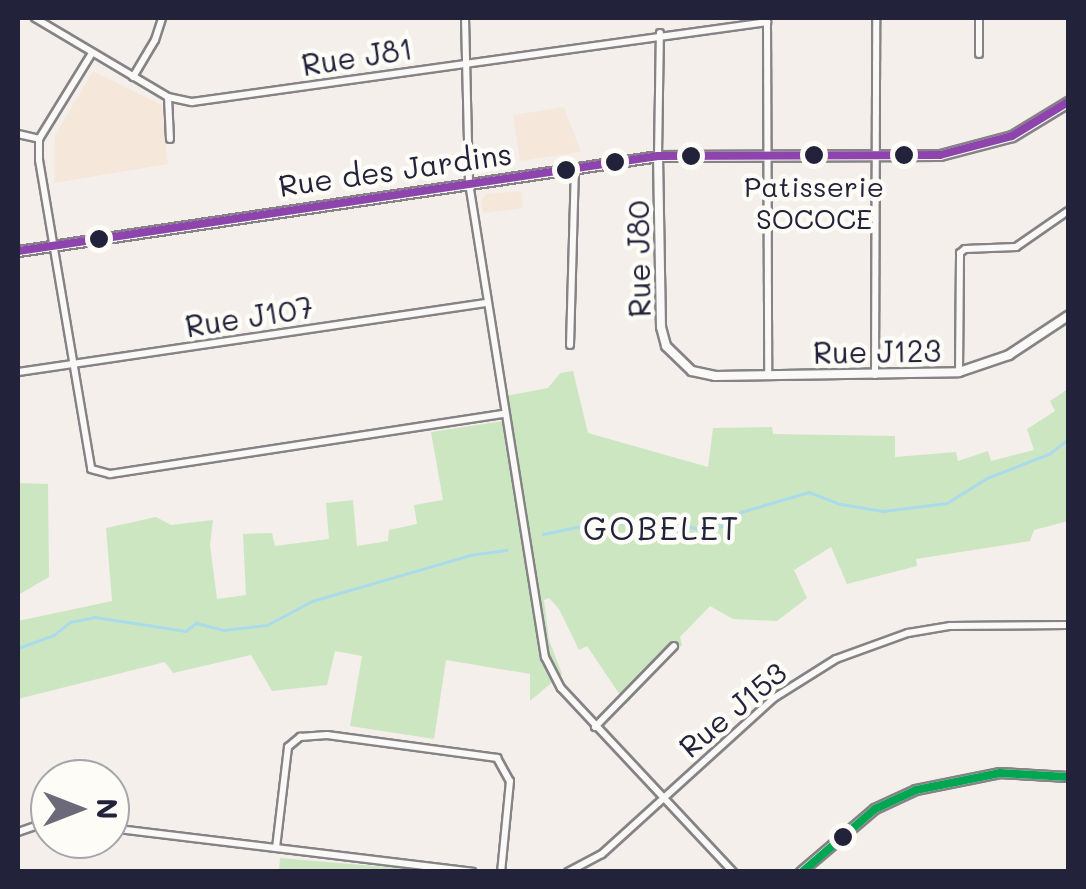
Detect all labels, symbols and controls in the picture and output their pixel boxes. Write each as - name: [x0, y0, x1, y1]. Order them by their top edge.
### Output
- street label: Rue J81: [299, 29, 415, 83]
- street label: Rue des Jardins: [276, 135, 514, 203]
- marker: Patisserie SOCOCE: [804, 145, 824, 165]
- unlabelled marker: [894, 145, 914, 165]
- unlabelled marker: [681, 146, 701, 166]
- unlabelled marker: [605, 152, 625, 172]
- unlabelled marker: [556, 160, 576, 180]
- place label: Patisserie SOCOCE: [744, 169, 884, 235]
- street label: Rue J80: [619, 200, 657, 318]
- unlabelled marker: [89, 229, 109, 249]
- street label: Rue J107: [183, 288, 315, 344]
- street label: Rue J123: [813, 332, 941, 370]
- district label: GOBELET: [583, 508, 741, 546]
- street label: Rue J153: [671, 654, 793, 764]
- north arrow: [30, 759, 130, 859]
- text: N: [90, 798, 126, 820]
- unlabelled marker: [833, 827, 853, 847]

